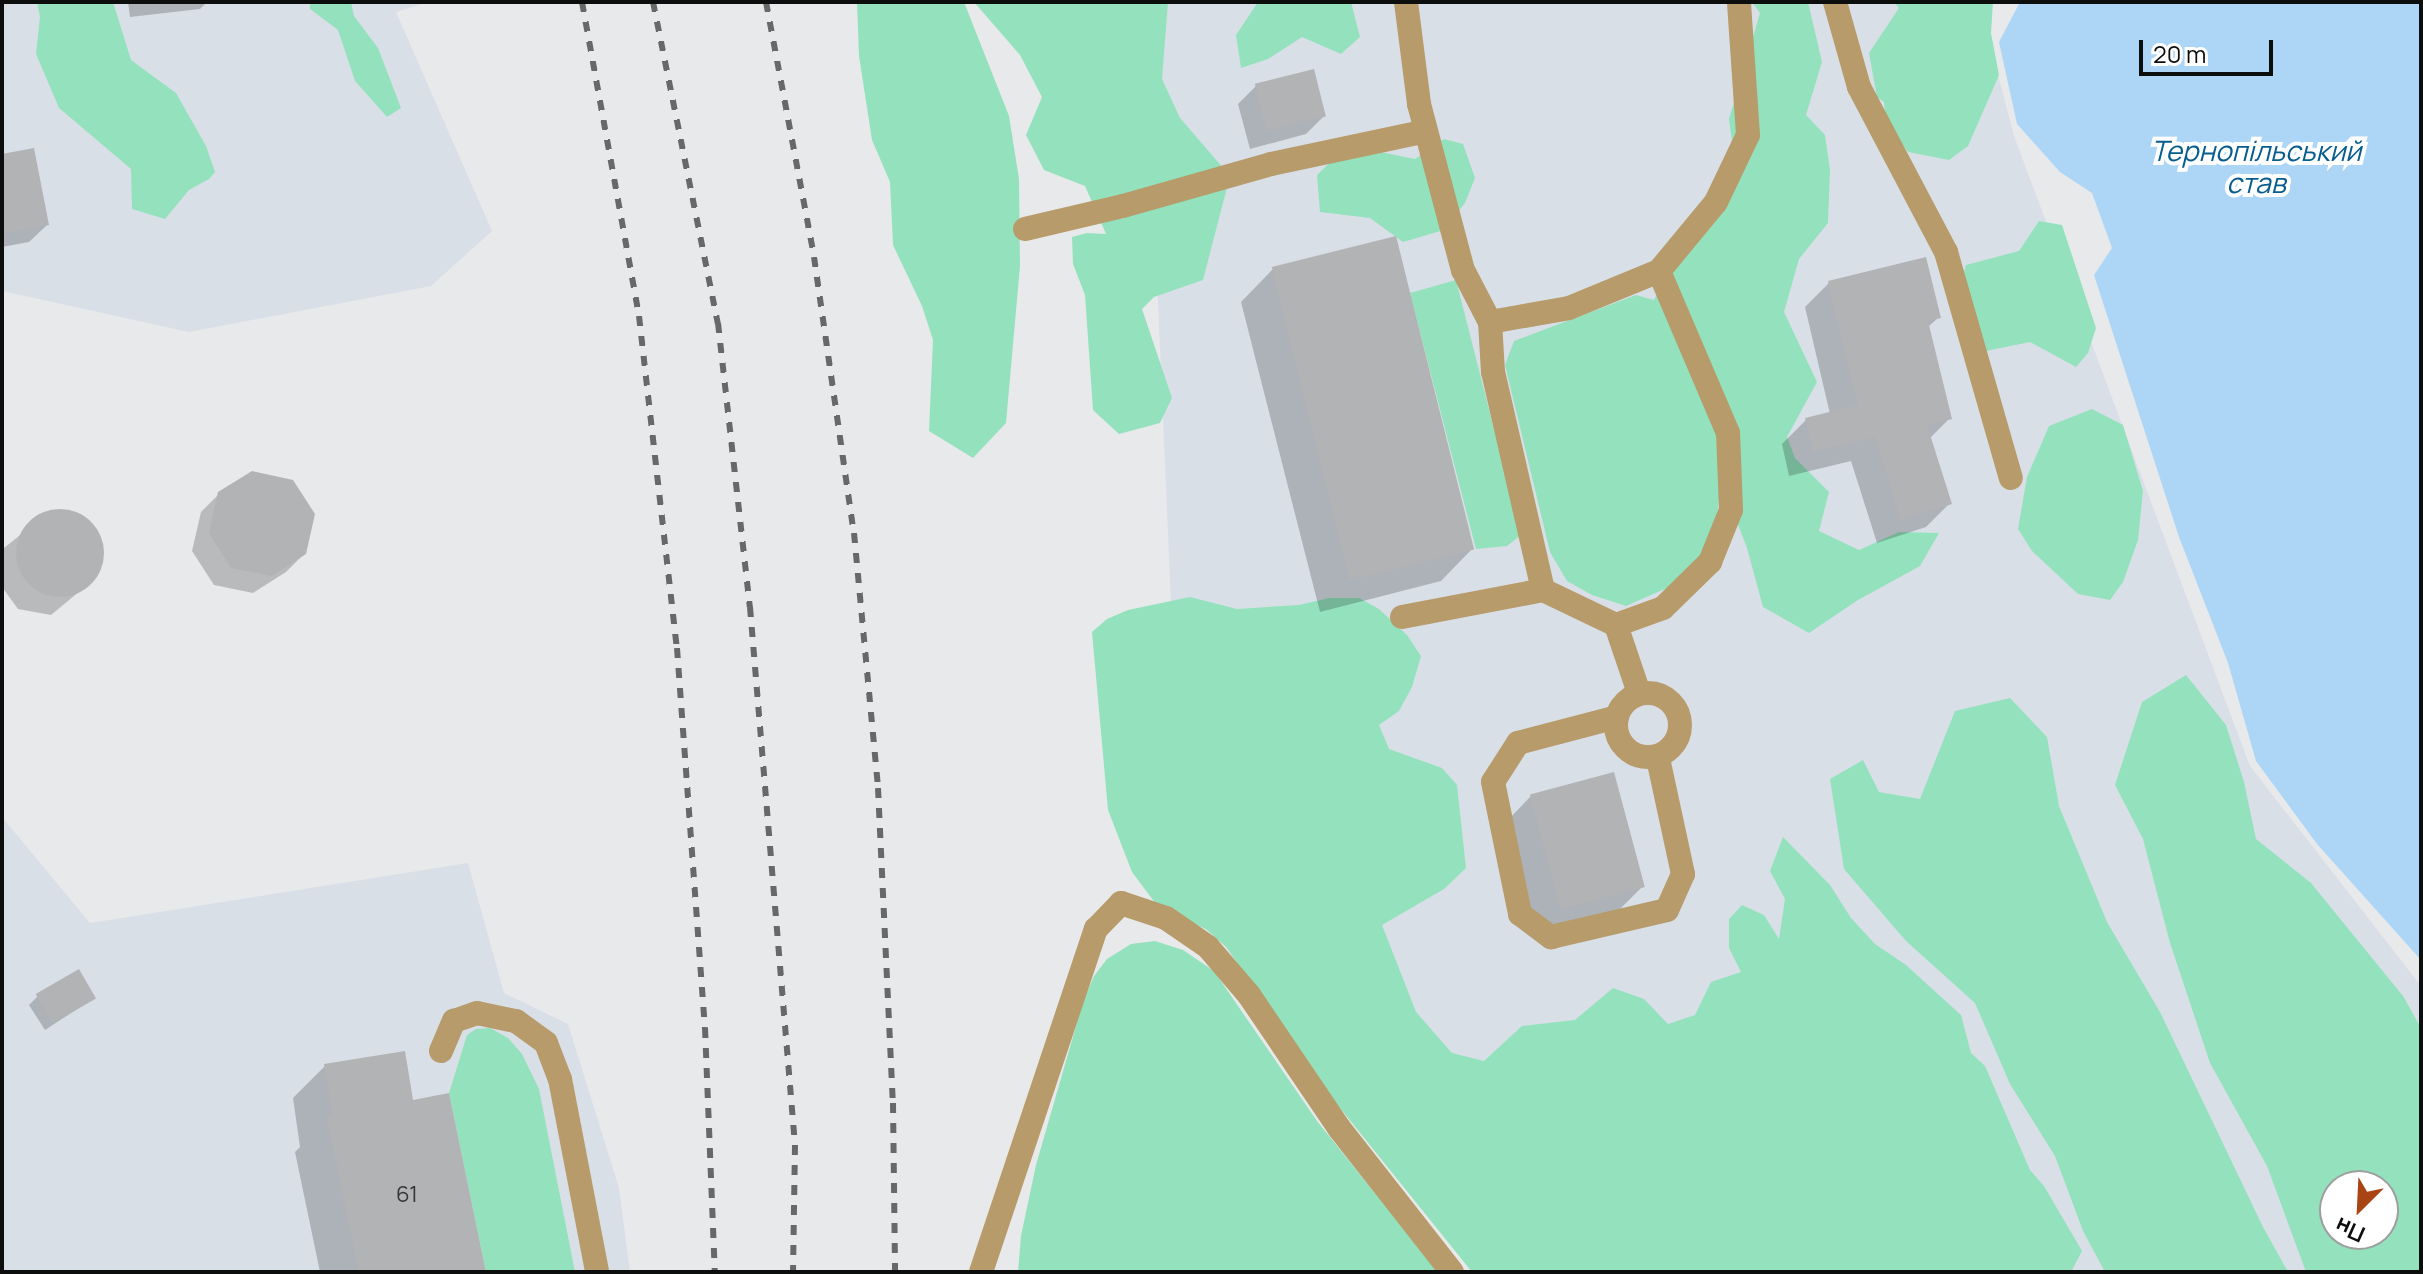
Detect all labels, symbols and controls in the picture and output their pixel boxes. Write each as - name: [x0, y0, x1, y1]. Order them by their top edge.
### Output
- scale bar: [2143, 24, 2277, 74]
- text: 20 m: [2153, 37, 2206, 70]
- water label: Тернопільський став: [2151, 133, 2361, 199]
- north arrow: [2319, 1170, 2399, 1250]
- house number: 61: [396, 1182, 418, 1208]
- text: Пн: [2330, 1210, 2370, 1250]

